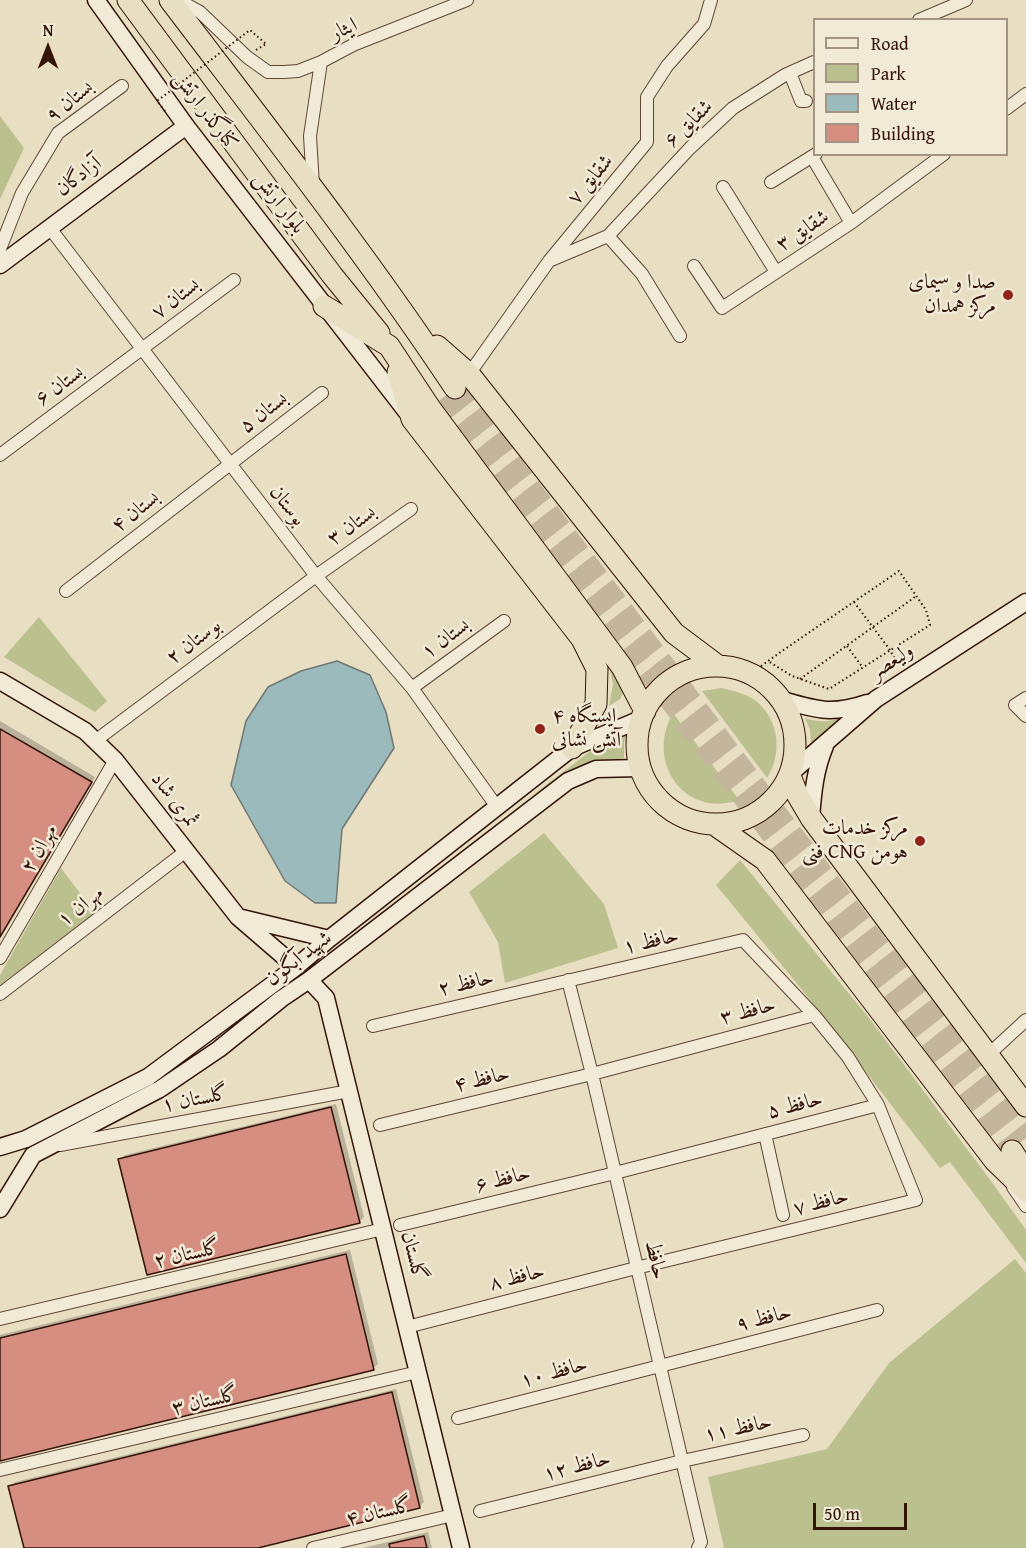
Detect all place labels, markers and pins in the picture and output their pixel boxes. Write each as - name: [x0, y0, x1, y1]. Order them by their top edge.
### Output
- place label: صدا و سیمای مرکز همدان: [908, 270, 996, 320]
- marker: صدا و سیمای مرکز همدان: [1001, 288, 1015, 302]
- place label: ایستگاه ۴ آتش نشانی: [552, 704, 621, 754]
- marker: ایستگاه ۴ آتش نشانی: [533, 722, 547, 736]
- place label: مرکز خدمات فنی CNG هومن: [802, 816, 908, 866]
- marker: مرکز خدمات فنی CNG هومن: [913, 834, 927, 848]

